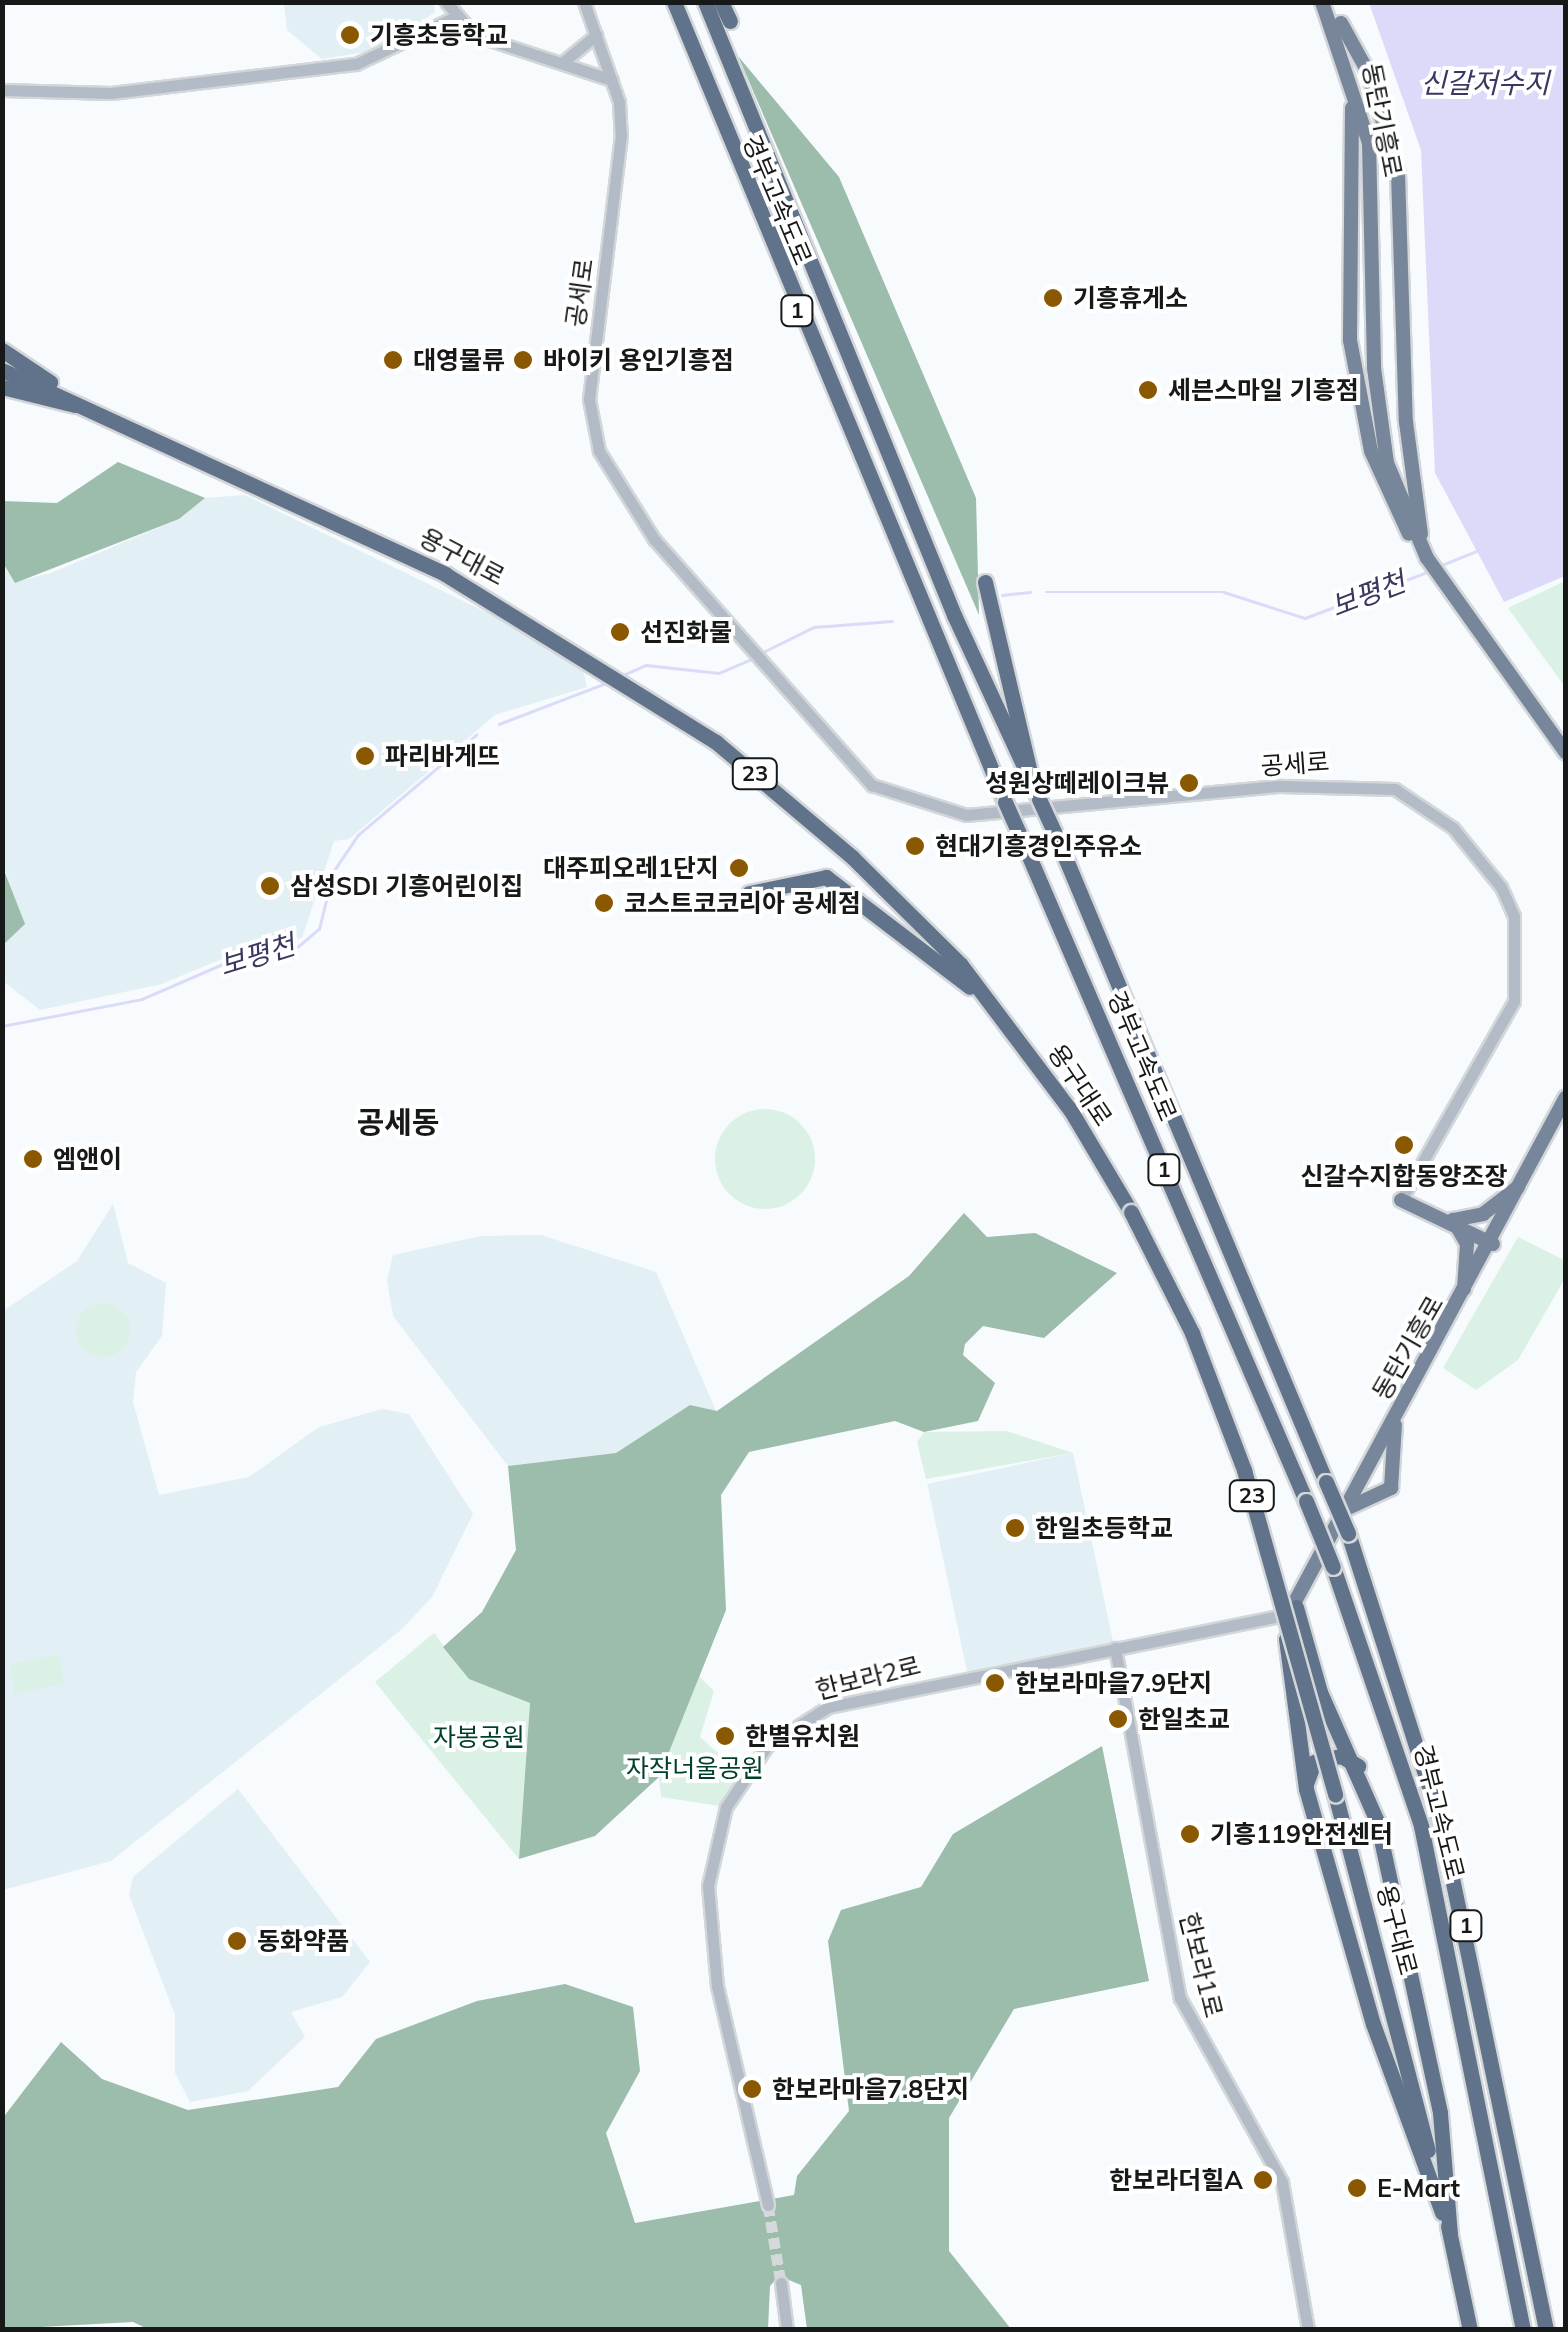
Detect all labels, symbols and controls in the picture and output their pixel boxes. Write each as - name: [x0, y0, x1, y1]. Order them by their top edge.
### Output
- place label: 기흥초등학교: [370, 20, 508, 50]
- marker: 기흥초등학교: [339, 24, 361, 46]
- street label: 동탄기흥로: [1356, 61, 1408, 179]
- water label: 신갈저수지: [1421, 66, 1549, 100]
- street label: 경부고속도로: [736, 131, 818, 269]
- street label: 공세로: [560, 257, 600, 329]
- place label: 기흥휴게소: [1073, 283, 1188, 313]
- marker: 기흥휴게소: [1042, 287, 1064, 309]
- road number: 1: [780, 294, 814, 328]
- place label: 대영물류: [413, 345, 505, 375]
- place label: 바이키 용인기흥점: [543, 345, 734, 375]
- marker: 대영물류: [382, 349, 404, 371]
- marker: 바이키 용인기흥점: [512, 349, 534, 371]
- place label: 세븐스마일 기흥점: [1168, 375, 1359, 405]
- marker: 세븐스마일 기흥점: [1137, 379, 1159, 401]
- street label: 용구대로: [414, 522, 510, 592]
- water label: 보평천: [1326, 564, 1410, 624]
- place label: 선진화물: [640, 617, 732, 647]
- marker: 선진화물: [609, 621, 631, 643]
- place label: 파리바게뜨: [385, 741, 500, 771]
- marker: 파리바게뜨: [354, 745, 376, 767]
- street label: 공세로: [1260, 747, 1330, 781]
- road number: 23: [730, 757, 780, 791]
- place label: 성원상떼레이크뷰: [985, 768, 1169, 798]
- marker: 성원상떼레이크뷰: [1178, 772, 1200, 794]
- place label: 현대기흥경인주유소: [935, 831, 1142, 861]
- marker: 현대기흥경인주유소: [904, 835, 926, 857]
- place label: 대주피오레1단지: [543, 853, 719, 883]
- marker: 대주피오레1단지: [728, 857, 750, 879]
- place label: 삼성SDI 기흥어린이집: [290, 871, 523, 901]
- marker: 삼성SDI 기흥어린이집: [259, 875, 281, 897]
- place label: 코스트코코리아 공세점: [624, 888, 861, 918]
- marker: 코스트코코리아 공세점: [593, 892, 615, 914]
- water label: 보평천: [215, 928, 299, 982]
- street label: 경부고속도로: [1101, 987, 1183, 1125]
- street label: 용구대로: [1042, 1038, 1118, 1132]
- district label: 공세동: [357, 1104, 439, 1140]
- marker: 신갈수지합동양조장: [1393, 1134, 1415, 1156]
- place label: 엠앤이: [53, 1144, 122, 1174]
- marker: 엠앤이: [22, 1148, 44, 1170]
- road number: 1: [1146, 1153, 1182, 1187]
- place label: 신갈수지합동양조장: [1301, 1161, 1507, 1191]
- street label: 동탄기흥로: [1366, 1291, 1450, 1405]
- road number: 23: [1227, 1479, 1277, 1513]
- place label: 한일초등학교: [1035, 1513, 1173, 1543]
- marker: 한일초등학교: [1004, 1517, 1026, 1539]
- street label: 한보라2로: [812, 1651, 924, 1705]
- place label: 한보라마을7.9단지: [1015, 1668, 1212, 1698]
- marker: 한보라마을7.9단지: [984, 1672, 1006, 1694]
- place label: 한일초교: [1138, 1704, 1230, 1734]
- marker: 한일초교: [1107, 1708, 1129, 1730]
- place label: 한별유치원: [745, 1721, 860, 1751]
- park label: 자봉공원: [433, 1722, 525, 1752]
- marker: 한별유치원: [714, 1725, 736, 1747]
- street label: 경부고속도로: [1408, 1741, 1470, 1883]
- park label: 자작너울공원: [626, 1753, 764, 1783]
- place label: 기흥119안전센터: [1210, 1819, 1393, 1849]
- marker: 기흥119안전센터: [1179, 1823, 1201, 1845]
- street label: 용구대로: [1371, 1882, 1423, 1978]
- street label: 한보라1로: [1174, 1909, 1228, 2021]
- road number: 1: [1448, 1909, 1484, 1943]
- place label: 동화약품: [257, 1926, 349, 1956]
- marker: 동화약품: [226, 1930, 248, 1952]
- place label: 한보라마을7.8단지: [772, 2074, 969, 2104]
- marker: 한보라마을7.8단지: [741, 2078, 763, 2100]
- place label: 한보라더힐A: [1109, 2165, 1243, 2195]
- marker: 한보라더힐A: [1252, 2169, 1274, 2191]
- place label: E-Mart: [1377, 2173, 1460, 2203]
- marker: E-Mart: [1346, 2177, 1368, 2199]

